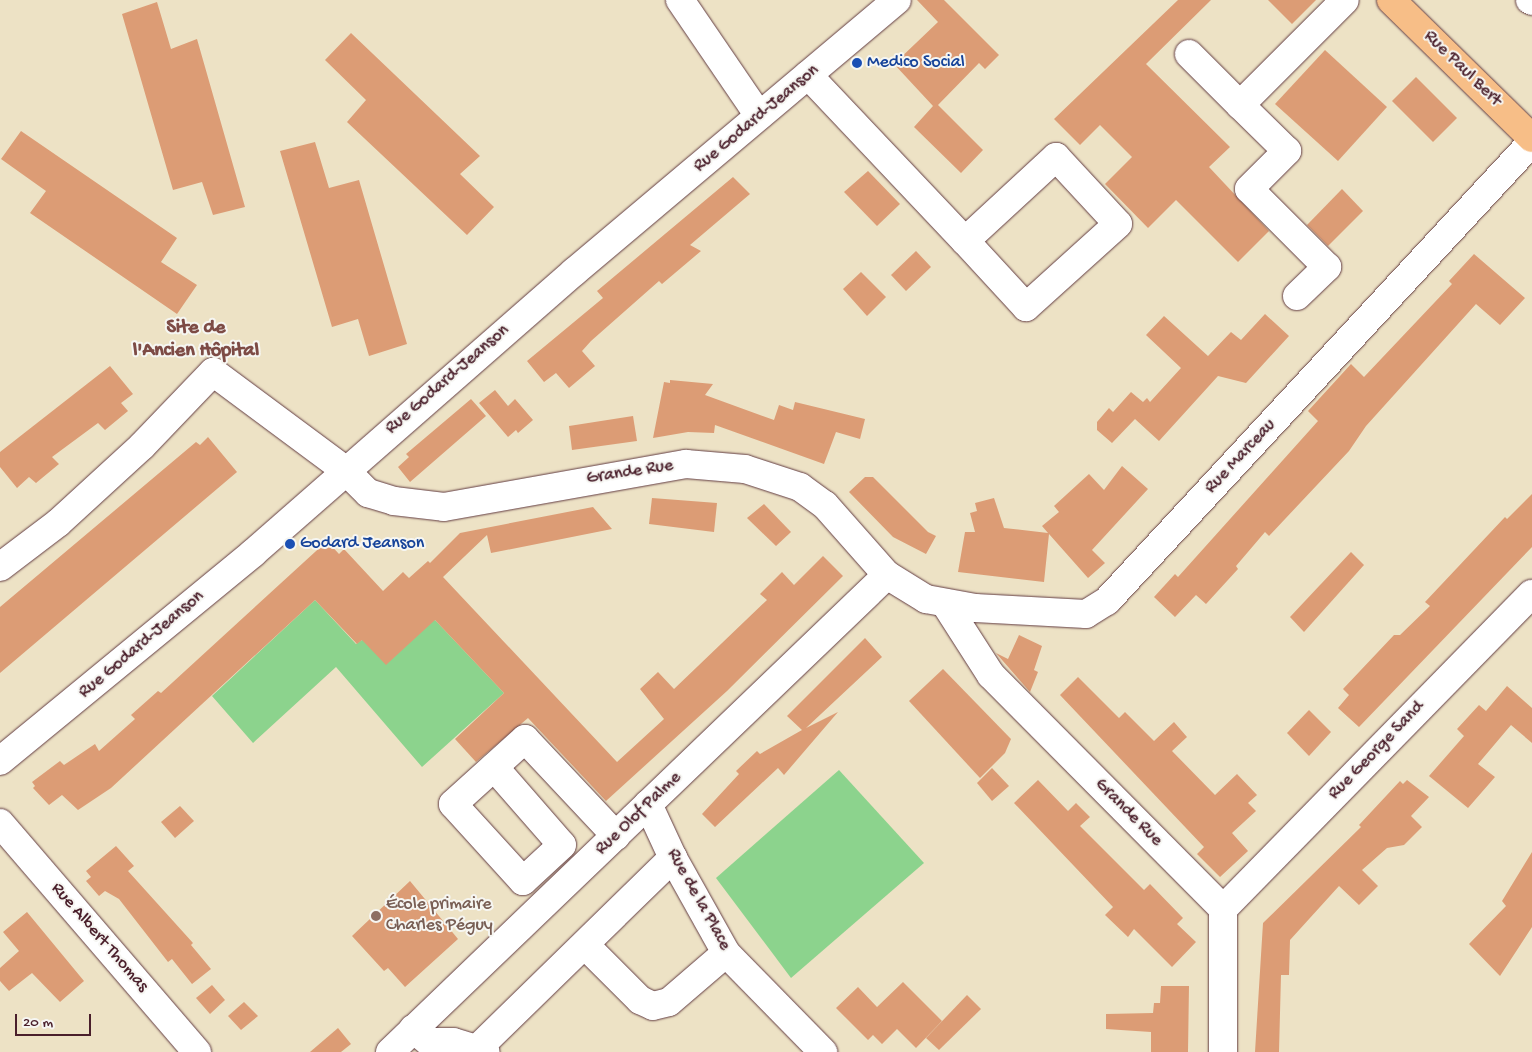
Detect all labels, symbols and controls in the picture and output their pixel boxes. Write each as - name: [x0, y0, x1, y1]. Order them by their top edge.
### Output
- street label: Rue Paul Bert: [1418, 26, 1506, 112]
- place label: Medico Social: [867, 52, 965, 74]
- marker: Medico Social: [851, 57, 863, 69]
- street label: Rue Godard-Jeanson: [690, 60, 824, 178]
- district label: Site de l'Ancien Hôpital: [133, 317, 259, 364]
- street label: Rue Godard-Jeanson: [382, 320, 514, 440]
- street label: Rue Marceau: [1201, 415, 1281, 499]
- street label: Grande Rue: [585, 455, 675, 491]
- place label: Godard Jeanson: [300, 533, 424, 555]
- marker: Godard Jeanson: [284, 538, 296, 550]
- street label: Rue Godard-Jeanson: [75, 586, 209, 704]
- street label: Rue George Sand: [1324, 697, 1430, 805]
- street label: Rue Olof Palme: [591, 768, 687, 860]
- street label: Grande Rue: [1089, 774, 1167, 852]
- street label: Rue de la Place: [661, 845, 735, 955]
- street label: Rue Albert Thomas: [46, 879, 152, 997]
- place label: École primaire Charles Péguy: [386, 895, 493, 938]
- marker: École primaire Charles Péguy: [370, 910, 382, 922]
- scale bar: [18, 1004, 94, 1036]
- text: 20 m: [23, 1014, 53, 1032]

